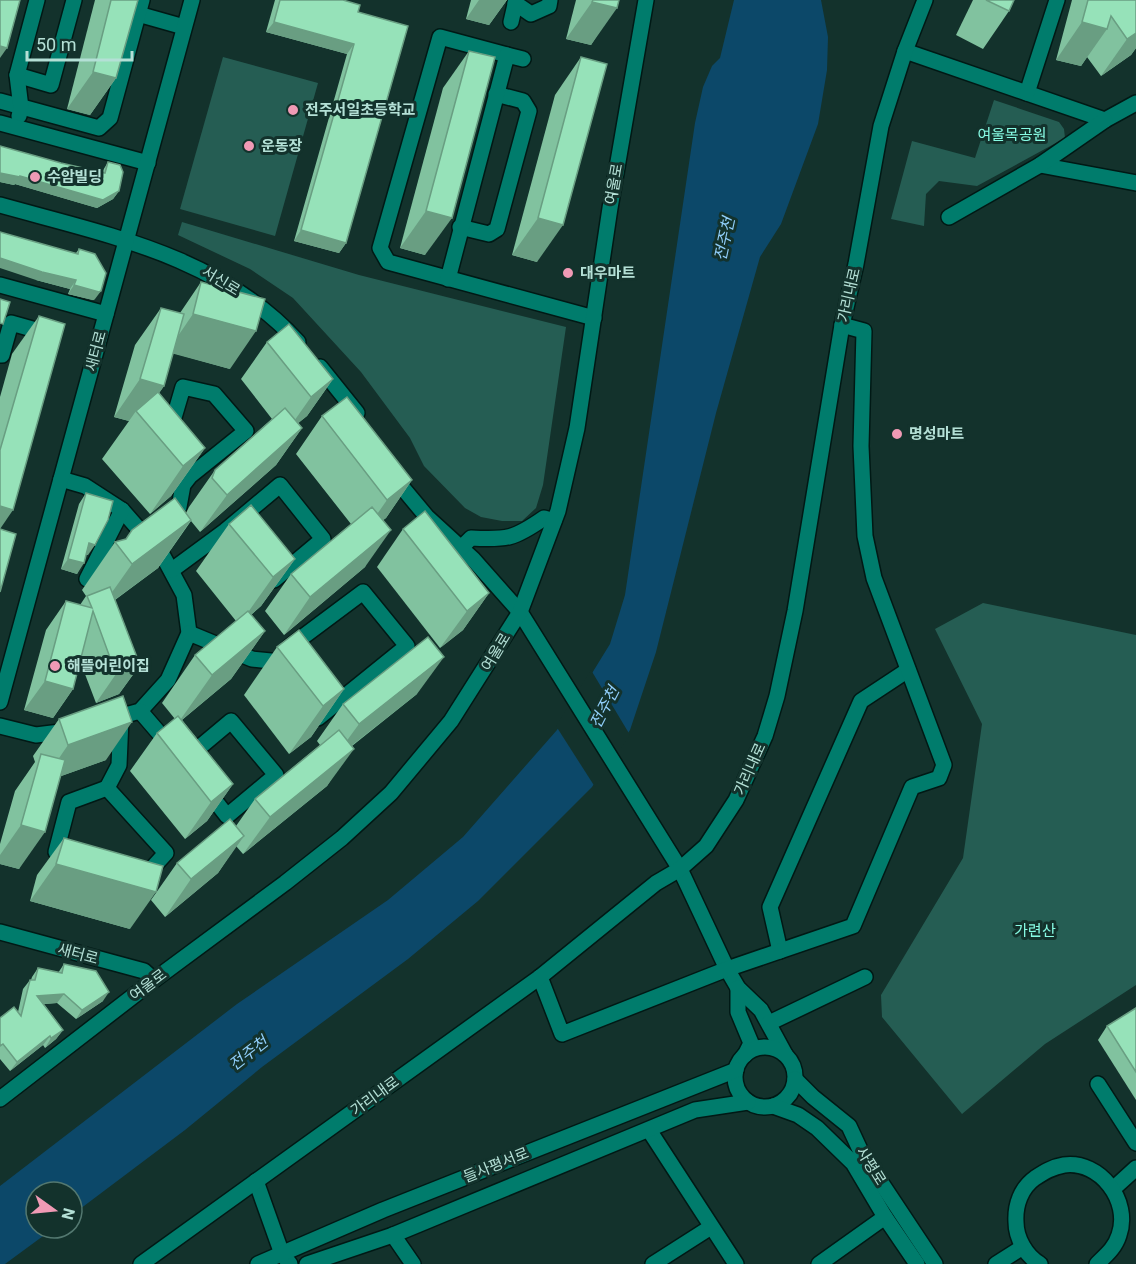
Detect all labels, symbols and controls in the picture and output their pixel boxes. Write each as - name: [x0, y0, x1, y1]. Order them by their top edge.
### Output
- scale bar: [27, 24, 132, 62]
- text: 50 m: [36, 34, 76, 55]
- place label: 전주서일초등학교: [305, 101, 416, 119]
- marker: 전주서일초등학교: [286, 103, 300, 117]
- park label: 여울목공원: [977, 126, 1047, 144]
- place label: 운동장: [261, 137, 303, 155]
- marker: 운동장: [242, 139, 256, 153]
- street label: 여울로: [602, 162, 626, 206]
- place label: 수암빌딩: [47, 168, 102, 186]
- marker: 수암빌딩: [28, 170, 42, 184]
- water label: 전주천: [711, 213, 739, 263]
- street label: 서신로: [199, 263, 243, 299]
- place label: 대우마트: [580, 264, 635, 282]
- marker: 대우마트: [561, 266, 575, 280]
- street label: 가리내로: [834, 266, 864, 324]
- street label: 새터로: [82, 329, 110, 373]
- place label: 명성마트: [909, 425, 964, 443]
- marker: 명성마트: [890, 427, 904, 441]
- street label: 여울로: [478, 630, 514, 674]
- place label: 해뜰어린이집: [67, 657, 150, 675]
- marker: 해뜰어린이집: [48, 659, 62, 673]
- water label: 전주천: [586, 681, 624, 731]
- street label: 가리내로: [731, 740, 769, 798]
- park label: 가련산: [1014, 922, 1056, 940]
- street label: 새터로: [56, 940, 100, 968]
- street label: 여울로: [126, 965, 170, 1005]
- water label: 전주천: [225, 1031, 273, 1074]
- street label: 가리내로: [347, 1072, 403, 1120]
- street label: 들사평서로: [461, 1144, 531, 1186]
- street label: 사평로: [852, 1144, 890, 1188]
- north arrow: [24, 1180, 84, 1240]
- text: N: [57, 1206, 79, 1222]

